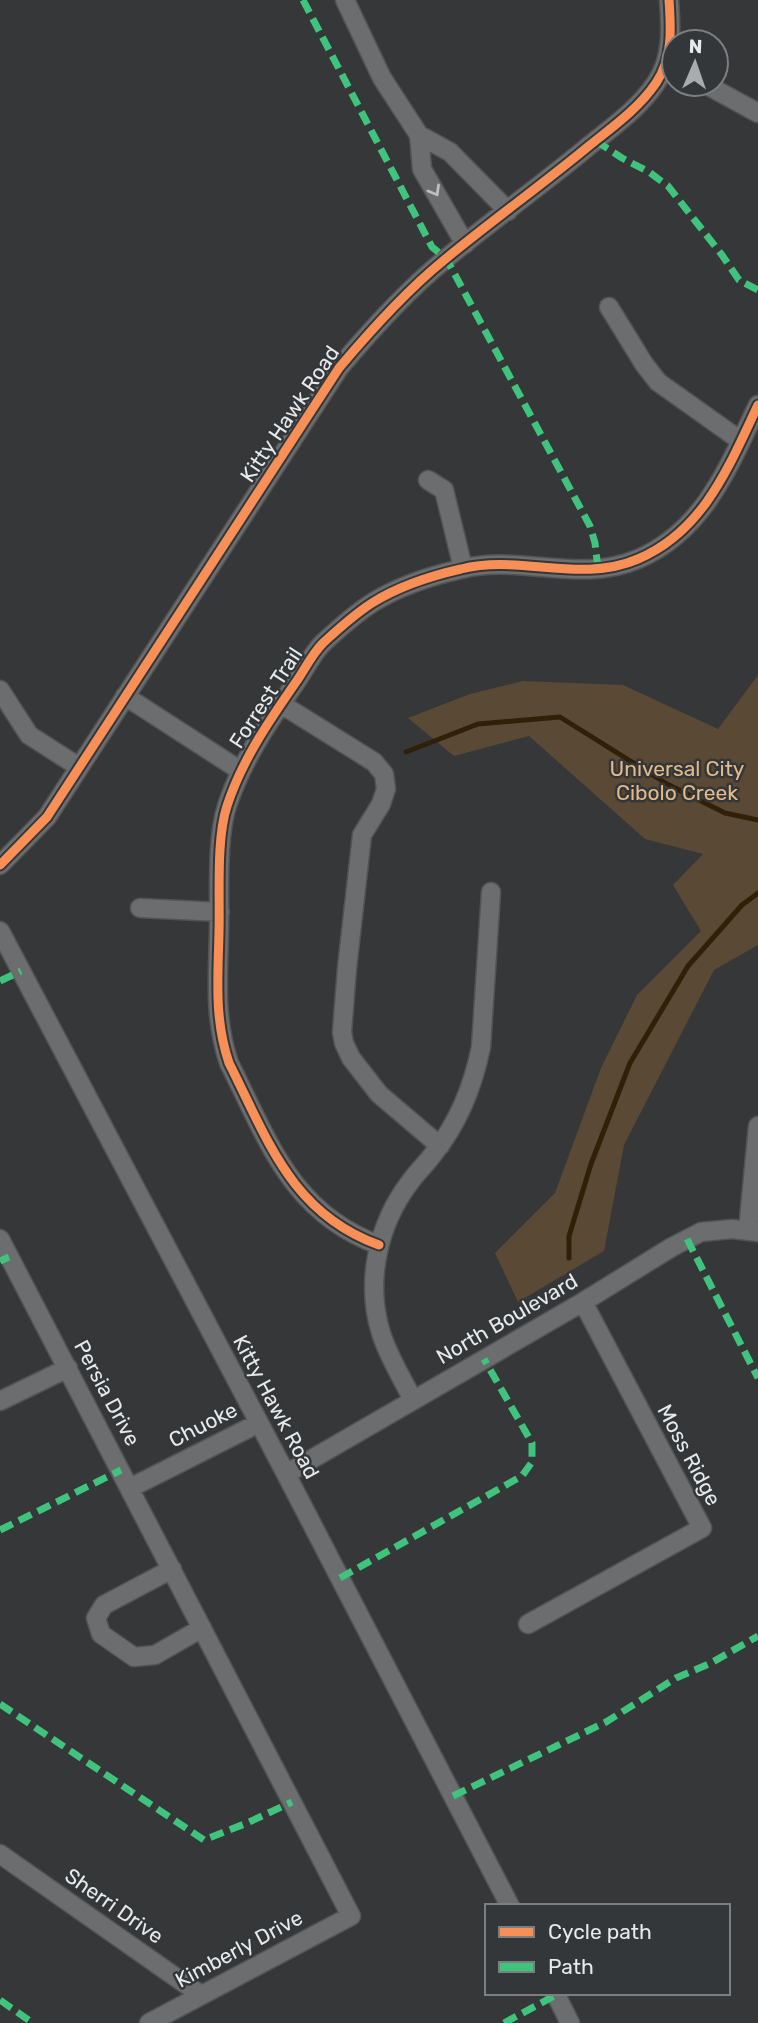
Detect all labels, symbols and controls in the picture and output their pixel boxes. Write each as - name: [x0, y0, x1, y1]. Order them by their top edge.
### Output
- north arrow: [660, 28, 730, 98]
- text: N: [688, 35, 703, 58]
- one-way arrow: [427, 184, 440, 197]
- street label: Kitty Hawk Road: [235, 341, 344, 487]
- street label: Forrest Trail: [224, 643, 307, 753]
- park label: Universal City Cibolo Creek: [610, 756, 745, 805]
- street label: North Boulevard: [432, 1268, 582, 1369]
- street label: Kitty Hawk Road: [228, 1331, 325, 1483]
- street label: Persia Drive: [69, 1336, 146, 1450]
- street label: Chuoke: [164, 1397, 241, 1452]
- street label: Moss Ridge: [652, 1400, 727, 1510]
- street label: Sherri Drive: [60, 1863, 168, 1949]
- legend: [485, 1904, 730, 1995]
- street label: Kimberly Drive: [171, 1905, 307, 1993]
- text: Cycle path: [548, 1919, 652, 1944]
- text: Path: [548, 1954, 594, 1979]

